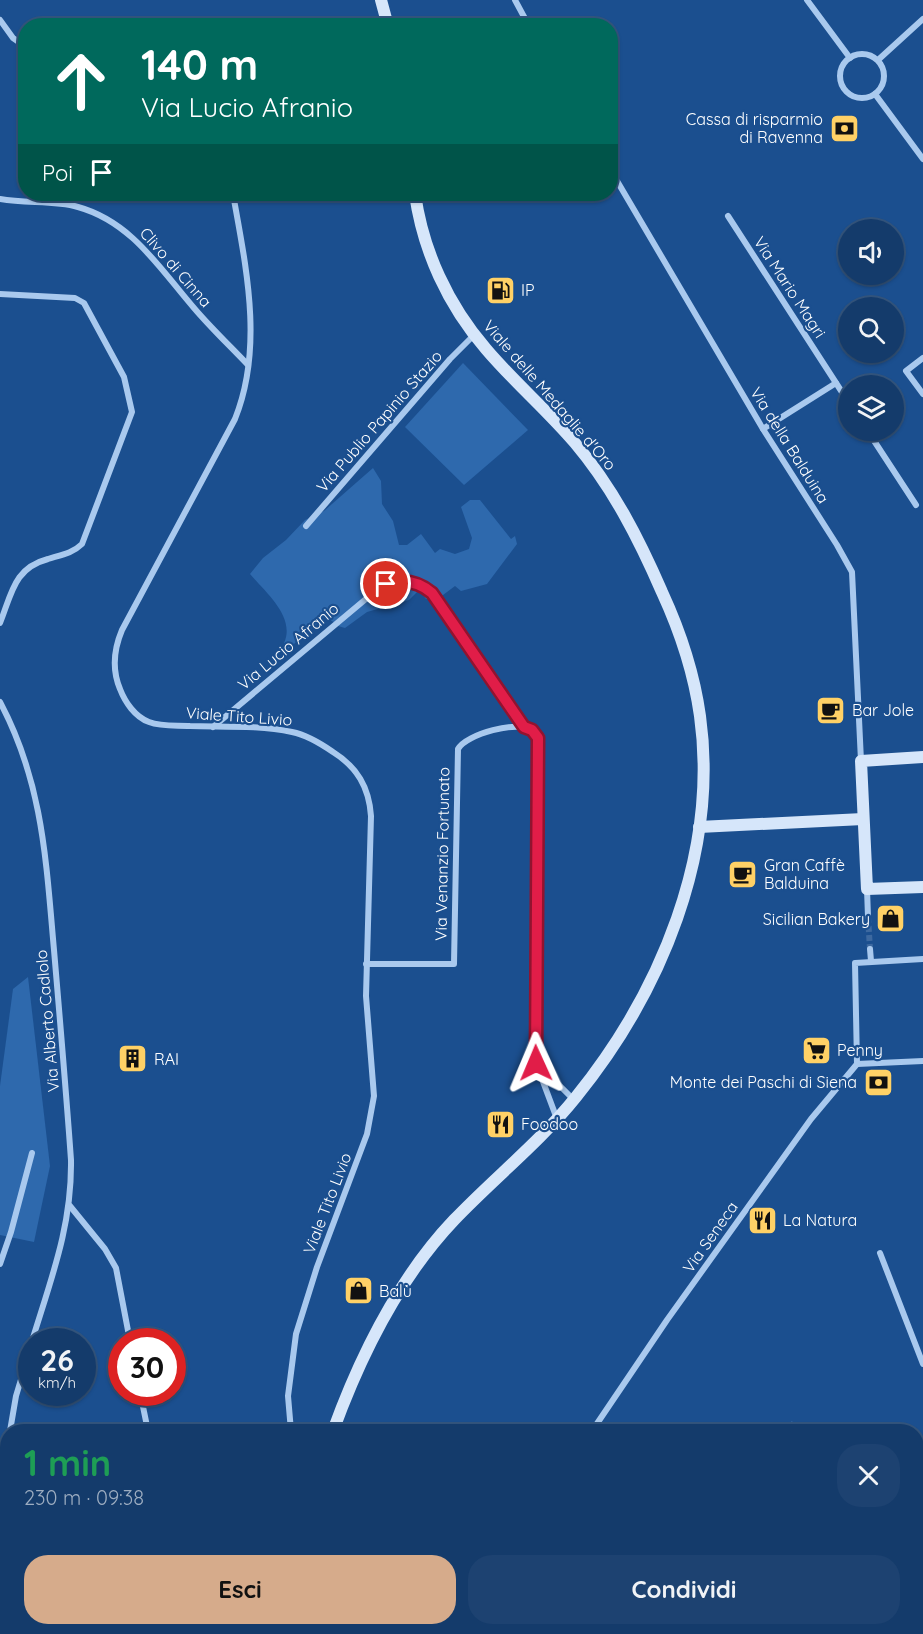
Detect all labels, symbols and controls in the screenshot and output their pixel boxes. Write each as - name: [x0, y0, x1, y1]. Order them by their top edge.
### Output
- text: 140 m: [141, 38, 258, 91]
- icon: ahead: [42, 42, 120, 120]
- text: Via Lucio Afranio: [141, 90, 353, 124]
- place label: Cassa di risparmio di Ravenna: [686, 109, 823, 147]
- bank icon: Cassa di risparmio di Ravenna: [828, 112, 860, 144]
- icon: arrive: [85, 156, 118, 189]
- text: Poi: [42, 159, 73, 187]
- map controls: [838, 219, 904, 441]
- button: sound: [838, 219, 904, 285]
- street label: Clivo di Cinna: [136, 223, 216, 311]
- street label: Via Mario Magri: [750, 232, 830, 342]
- fuel station icon: IP: [484, 274, 516, 306]
- place label: IP: [521, 280, 535, 300]
- button: search: [838, 297, 904, 363]
- street label: Viale delle Medaglie d'Oro: [479, 316, 621, 474]
- street label: Via Publio Papinio Stazio: [312, 346, 446, 496]
- button: layers: [838, 375, 904, 441]
- street label: Via della Balduina: [746, 383, 834, 507]
- pin: [360, 558, 411, 609]
- icon: arrive: [369, 567, 402, 600]
- street label: Via Lucio Afranio: [233, 598, 343, 694]
- cafe icon: Bar Jole: [815, 694, 847, 726]
- place label: Bar Jole: [852, 700, 914, 720]
- street label: Viale Tito Livio: [185, 702, 293, 730]
- street label: Via Venanzio Fortunato: [430, 767, 454, 941]
- place label: Gran Caffè Balduina: [764, 855, 845, 893]
- cafe icon: Gran Caffè Balduina: [727, 858, 759, 890]
- shop icon: Sicilian Bakery: [875, 903, 907, 935]
- place label: Sicilian Bakery: [763, 909, 870, 929]
- street label: Via Alberto Cadlolo: [31, 949, 63, 1093]
- position arrow: [504, 1031, 568, 1095]
- supermarket icon: Penny: [800, 1034, 832, 1066]
- place label: Penny: [837, 1040, 883, 1060]
- building icon: RAI: [117, 1043, 149, 1075]
- place label: RAI: [154, 1049, 179, 1069]
- bank icon: Monte dei Paschi di Siena: [862, 1066, 894, 1098]
- place label: Monte dei Paschi di Siena: [670, 1072, 857, 1092]
- restaurant icon: Foodoo: [484, 1108, 516, 1140]
- place label: Foodoo: [521, 1114, 578, 1134]
- street label: Viale Tito Livio: [299, 1150, 355, 1256]
- street label: Via Seneca: [678, 1197, 742, 1277]
- restaurant icon: La Natura: [746, 1204, 778, 1236]
- place label: La Natura: [783, 1210, 857, 1230]
- shop icon: Balù: [342, 1275, 374, 1307]
- place label: Balù: [379, 1281, 412, 1301]
- speed limit sign: 30: [108, 1328, 186, 1406]
- text: 26: [40, 1341, 74, 1379]
- text: km/h: [38, 1373, 76, 1392]
- text: 1 min: [24, 1440, 111, 1485]
- button: close: [837, 1444, 900, 1507]
- text: 230 m · 09:38: [24, 1485, 144, 1510]
- button: Esci: [24, 1555, 456, 1624]
- button: Condividi: [468, 1555, 900, 1624]

